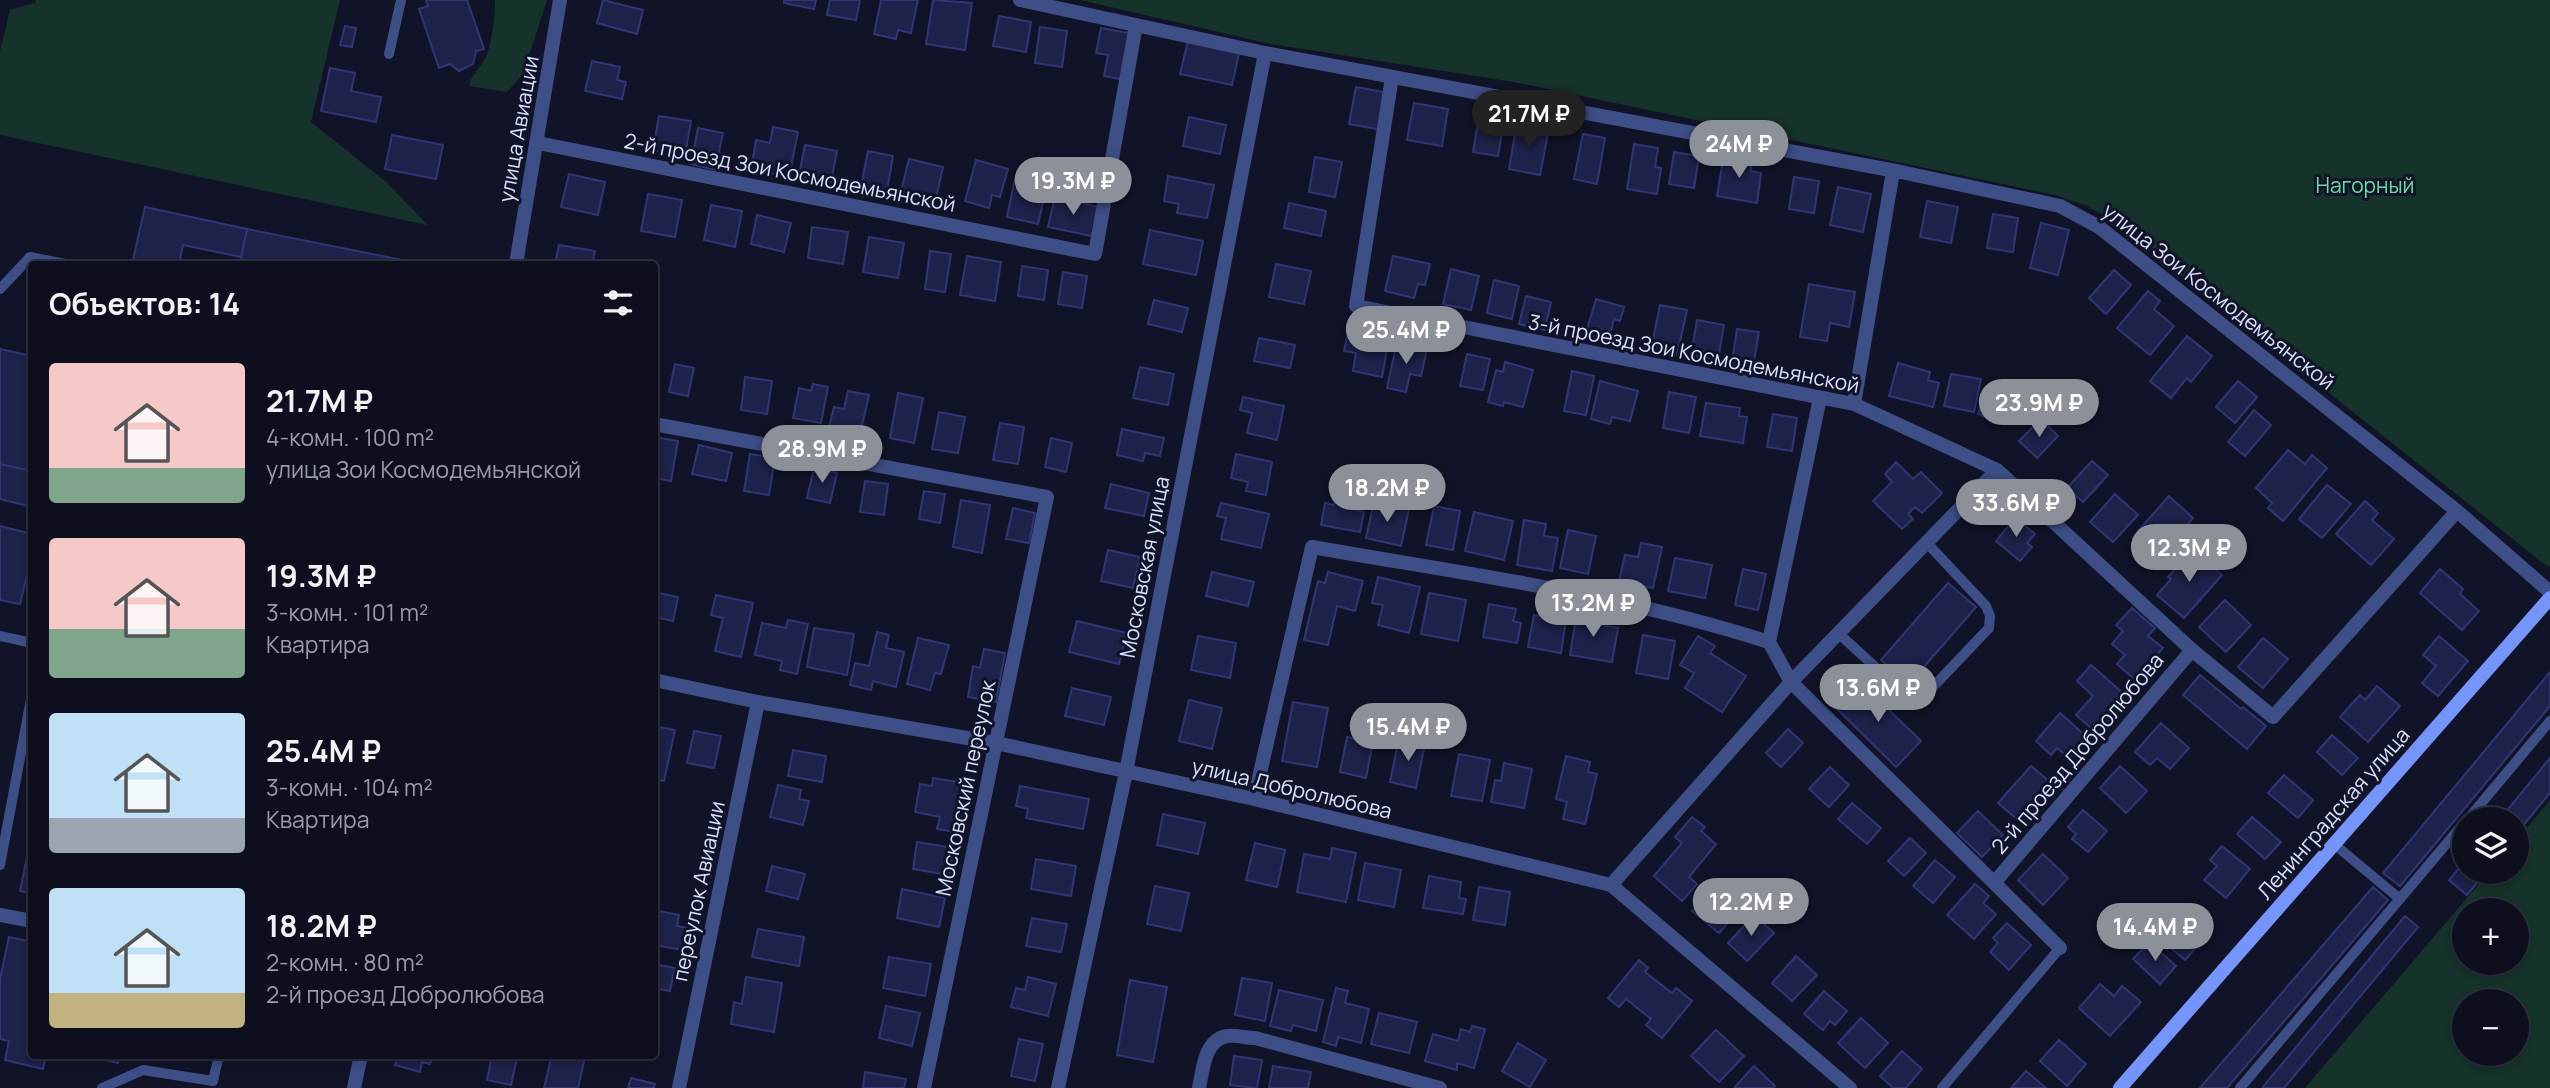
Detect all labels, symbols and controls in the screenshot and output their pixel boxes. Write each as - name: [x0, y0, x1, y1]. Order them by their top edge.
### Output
- street label: улица Авиации: [491, 53, 545, 205]
- pin: 21.7M ₽: [1464, 90, 1594, 150]
- text: 21.7M ₽: [1488, 97, 1570, 129]
- pin: 24M ₽: [1690, 120, 1788, 180]
- street label: 2-й проезд Зои Космодемьянской: [622, 126, 958, 218]
- text: 24M ₽: [1705, 127, 1773, 159]
- pin: 19.3M ₽: [1008, 158, 1138, 217]
- text: 19.3M ₽: [1031, 164, 1115, 196]
- park label: Нагорный: [2316, 171, 2414, 199]
- street label: улица Зои Космодемьянской: [2097, 196, 2341, 396]
- text: Объектов: 14: [49, 283, 240, 324]
- icon: filters: [599, 284, 637, 322]
- pin: 25.4M ₽: [1341, 306, 1471, 366]
- street label: 3-й проезд Зои Космодемьянской: [1526, 307, 1862, 399]
- text: 25.4M ₽: [1362, 313, 1450, 345]
- text: 21.7M ₽: [266, 380, 373, 421]
- pin: 23.9M ₽: [1974, 380, 2104, 439]
- text: 23.9M ₽: [1995, 386, 2083, 418]
- icon: home: [105, 391, 189, 475]
- text: 4-комн. · 100 m²: [266, 421, 434, 453]
- pin: 28.9M ₽: [757, 426, 887, 485]
- text: 28.9M ₽: [777, 432, 867, 464]
- text: улица Зои Космодемьянской: [266, 453, 581, 485]
- pin: 18.2M ₽: [1322, 464, 1452, 524]
- text: 18.2M ₽: [1345, 471, 1429, 503]
- street label: Московская улица: [1113, 474, 1175, 660]
- pin: 33.6M ₽: [1951, 480, 2081, 539]
- text: 33.6M ₽: [1972, 486, 2060, 518]
- pin: 12.3M ₽: [2124, 524, 2254, 584]
- text: 12.3M ₽: [2147, 531, 2231, 563]
- text: 19.3M ₽: [266, 555, 376, 596]
- icon: home: [105, 566, 189, 650]
- pin: 13.2M ₽: [1528, 580, 1658, 639]
- text: 13.2M ₽: [1551, 586, 1635, 618]
- text: 3-комн. · 101 m²: [266, 596, 428, 628]
- text: Квартира: [266, 628, 370, 660]
- street label: 2-й проезд Добролюбова: [1985, 647, 2169, 859]
- pin: 13.6M ₽: [1813, 664, 1943, 724]
- text: 13.6M ₽: [1836, 671, 1920, 703]
- street label: Московский переулок: [928, 677, 1002, 899]
- pin: 15.4M ₽: [1343, 704, 1473, 763]
- text: 15.4M ₽: [1366, 710, 1450, 742]
- street label: Ленинградская улица: [2251, 721, 2415, 905]
- text: 25.4M ₽: [266, 730, 381, 771]
- icon: home: [105, 741, 189, 825]
- street label: улица Добролюбова: [1189, 751, 1395, 825]
- text: 3-комн. · 104 m²: [266, 771, 433, 803]
- street label: переулок Авиации: [665, 798, 731, 984]
- text: Квартира: [266, 803, 370, 835]
- map controls: [2452, 807, 2529, 1066]
- button: layers: [2452, 807, 2529, 884]
- pin: 12.2M ₽: [1686, 878, 1816, 938]
- text: 12.2M ₽: [1709, 885, 1793, 917]
- button: +: [2452, 898, 2529, 975]
- pin: 14.4M ₽: [2090, 904, 2220, 963]
- text: 18.2M ₽: [266, 905, 377, 946]
- text: 14.4M ₽: [2113, 910, 2197, 942]
- icon: home: [105, 916, 189, 1000]
- text: 2-комн. · 80 m²: [266, 946, 424, 978]
- text: 2-й проезд Добролюбова: [266, 978, 545, 1010]
- button: −: [2452, 989, 2529, 1066]

